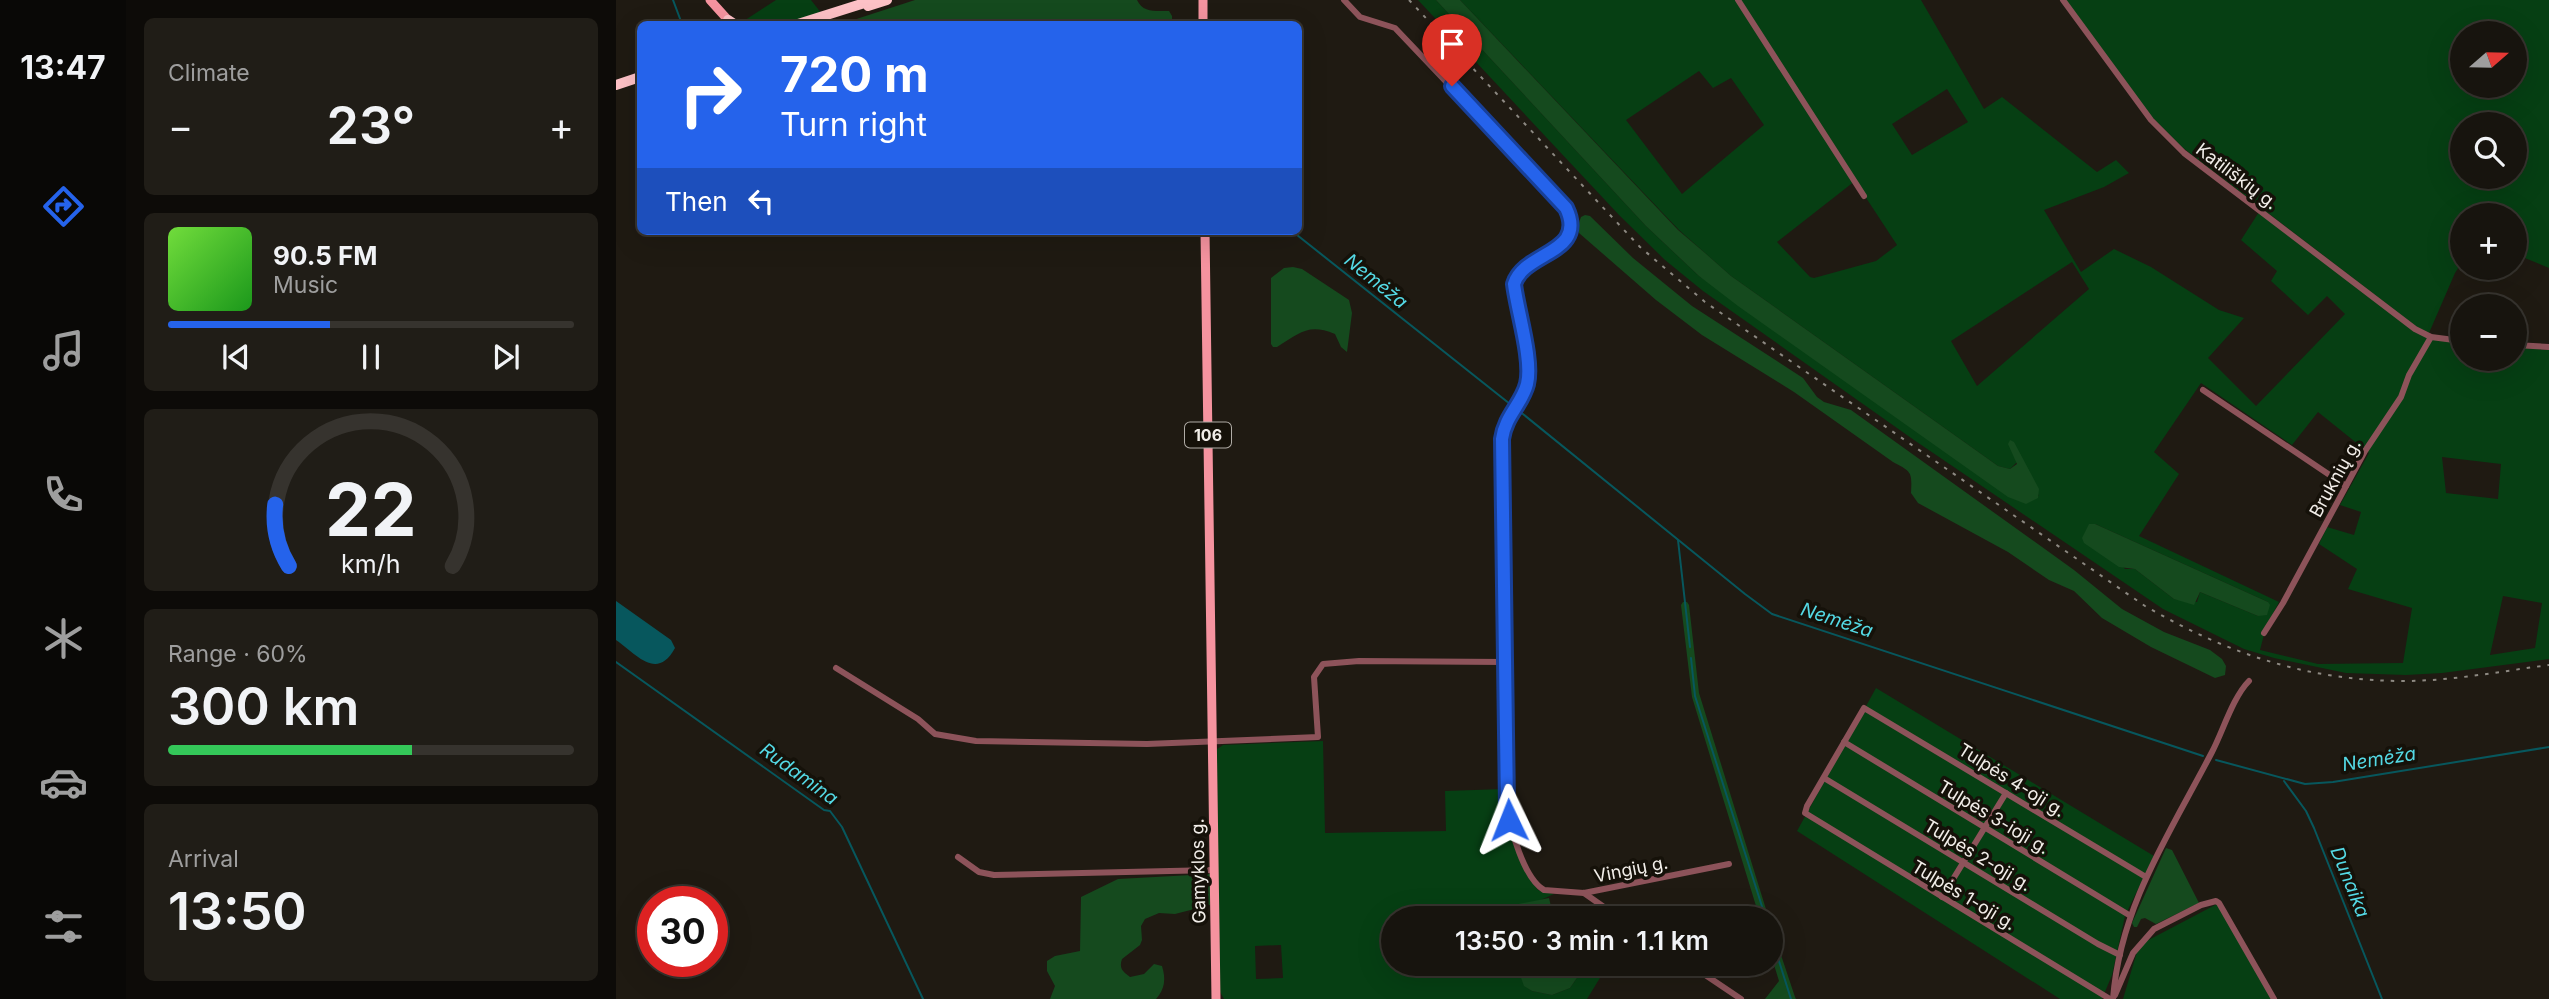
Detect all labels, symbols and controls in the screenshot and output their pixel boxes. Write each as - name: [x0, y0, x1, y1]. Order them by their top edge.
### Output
- pin: [1422, 14, 1482, 86]
- north arrow: [2450, 21, 2527, 98]
- map controls: [2450, 21, 2527, 371]
- icon: arrive: [1433, 25, 1471, 63]
- text: 720 m: [780, 45, 929, 104]
- text: 13:47: [20, 48, 106, 87]
- icon: right: [665, 49, 756, 140]
- text: Climate: [168, 59, 250, 87]
- text: 23°: [327, 94, 415, 157]
- text: −: [168, 103, 193, 149]
- text: +: [549, 103, 574, 149]
- text: Turn right: [780, 105, 927, 144]
- button: search: [2450, 112, 2527, 189]
- street label: Katiliškių g.: [2192, 138, 2282, 214]
- icon: directions: [39, 182, 88, 231]
- icon: left: [742, 182, 780, 220]
- text: Then: [665, 186, 728, 217]
- button: +: [2450, 203, 2527, 280]
- text: 90.5 FM: [273, 240, 377, 271]
- water label: Nemėža: [1340, 249, 1412, 314]
- text: Music: [273, 271, 338, 299]
- button: −: [2450, 294, 2527, 371]
- icon: music: [39, 326, 88, 375]
- icon: previous: [217, 338, 255, 376]
- icon: pause: [352, 338, 390, 376]
- icon: next: [487, 338, 525, 376]
- road number: 106: [1185, 422, 1231, 448]
- street label: Bruknių g.: [2305, 435, 2365, 521]
- text: 22: [325, 465, 417, 554]
- icon: phone: [39, 470, 88, 519]
- text: km/h: [341, 548, 401, 578]
- water label: Nemėža: [1798, 598, 1876, 643]
- icon: climate: [39, 614, 88, 663]
- text: Range · 60%: [168, 640, 308, 668]
- text: 300 km: [168, 675, 359, 738]
- water label: Rudamina: [755, 738, 843, 810]
- street label: Tulpės 4-oji g.: [1955, 739, 2069, 821]
- water label: Nemėža: [2340, 742, 2418, 776]
- icon: car: [39, 758, 88, 807]
- street label: Tulpės 3-ioji g.: [1935, 776, 2053, 858]
- position arrow: [1472, 783, 1546, 857]
- street label: Tulpės 2-oji g.: [1921, 815, 2035, 895]
- street label: Gamyklos g.: [1187, 818, 1209, 924]
- water label: Dunaika: [2325, 843, 2375, 921]
- text: Arrival: [168, 845, 239, 873]
- street label: Vingių g.: [1592, 852, 1670, 886]
- street label: Tulpės 1-oji g.: [1908, 856, 2020, 934]
- text: 13:50: [168, 880, 307, 943]
- speed limit sign: 30: [637, 886, 728, 977]
- icon: filters: [39, 902, 88, 951]
- text: 13:50 · 3 min · 1.1 km: [1455, 925, 1709, 956]

